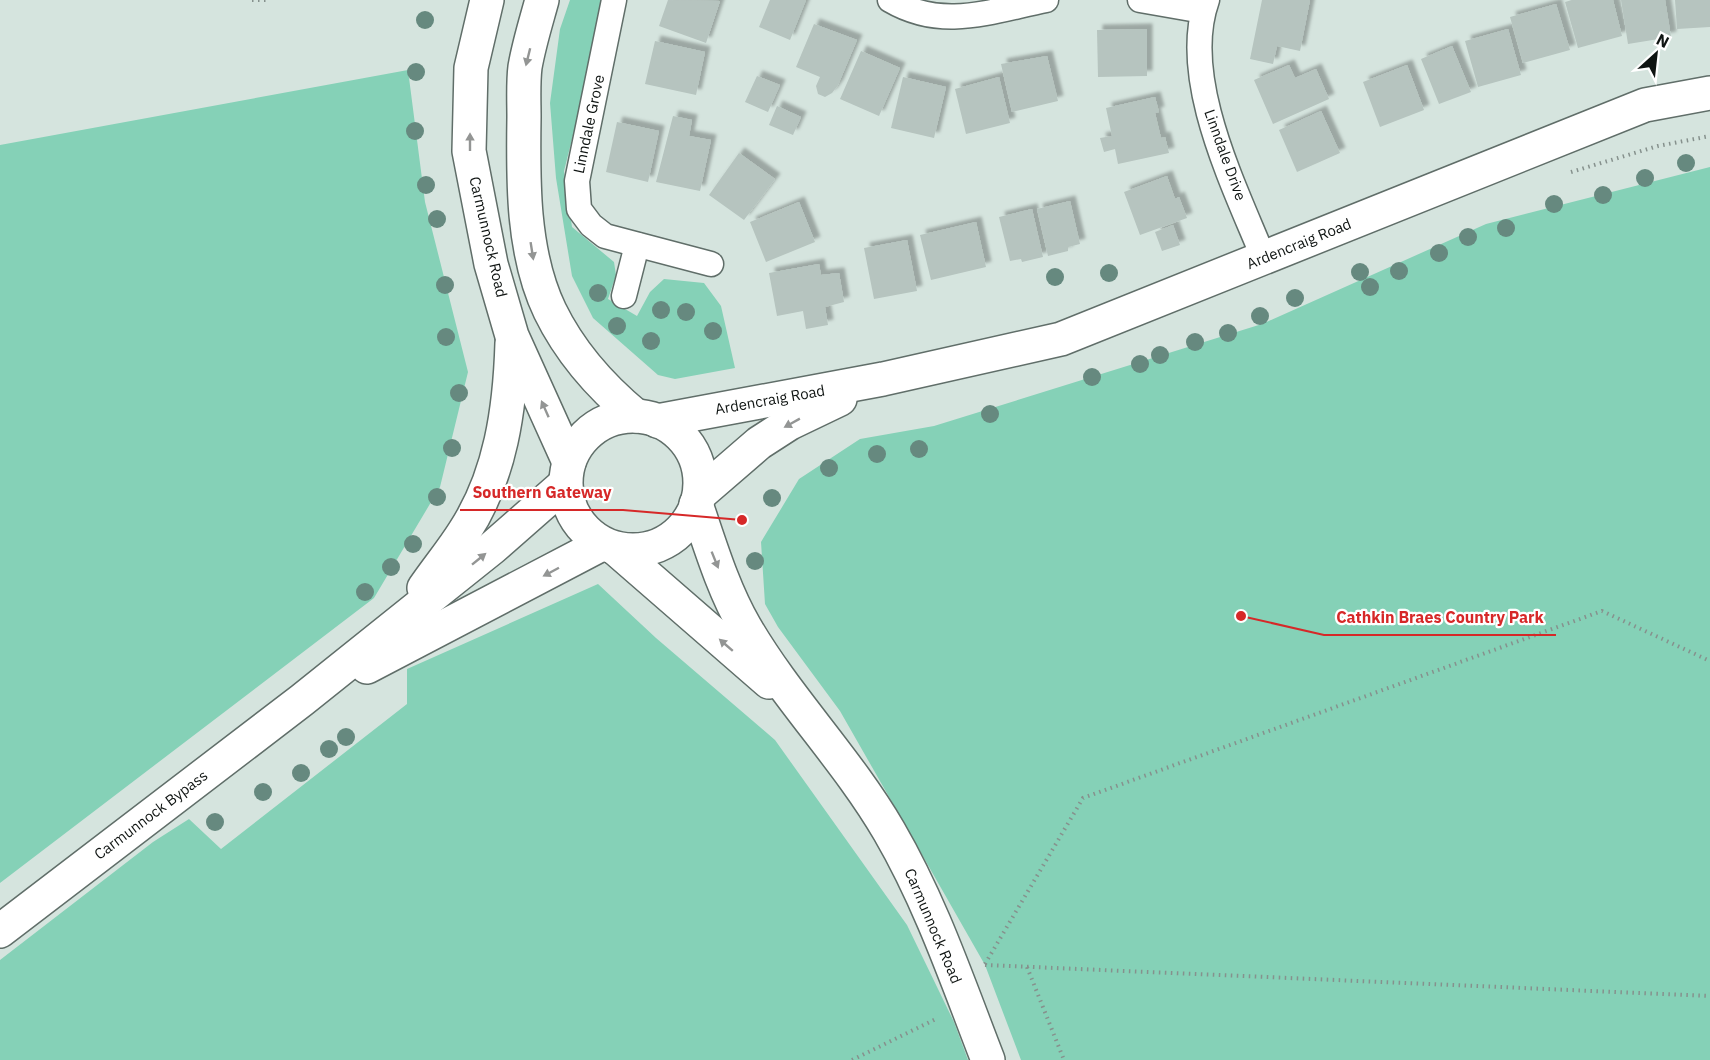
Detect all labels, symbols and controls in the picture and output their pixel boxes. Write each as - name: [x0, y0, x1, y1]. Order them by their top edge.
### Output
- north arrow: [1626, 24, 1686, 84]
- text: N: [1653, 29, 1673, 52]
- one-way arrow: [522, 48, 532, 66]
- street label: Linndale Grove: [569, 73, 608, 175]
- street label: Linndale Drive: [1200, 107, 1251, 203]
- one-way arrow: [465, 133, 475, 152]
- street label: Carmunnock Road: [465, 175, 512, 299]
- street label: Ardencraig Road: [1244, 214, 1354, 273]
- one-way arrow: [528, 242, 537, 261]
- street label: Ardencraig Road: [714, 380, 826, 419]
- one-way arrow: [540, 400, 549, 418]
- one-way arrow: [783, 418, 800, 428]
- callout: Southern Gateway: [460, 476, 623, 510]
- text: Southern Gateway: [472, 482, 612, 502]
- one-way arrow: [710, 551, 720, 569]
- one-way arrow: [471, 553, 486, 565]
- one-way arrow: [542, 567, 559, 577]
- callout: Cathkin Braes Country Park: [1324, 601, 1556, 635]
- text: Cathkin Braes Country Park: [1336, 607, 1545, 627]
- one-way arrow: [718, 638, 734, 651]
- street label: Carmunnock Bypass: [90, 766, 211, 863]
- street label: Carmunnock Road: [901, 865, 966, 986]

